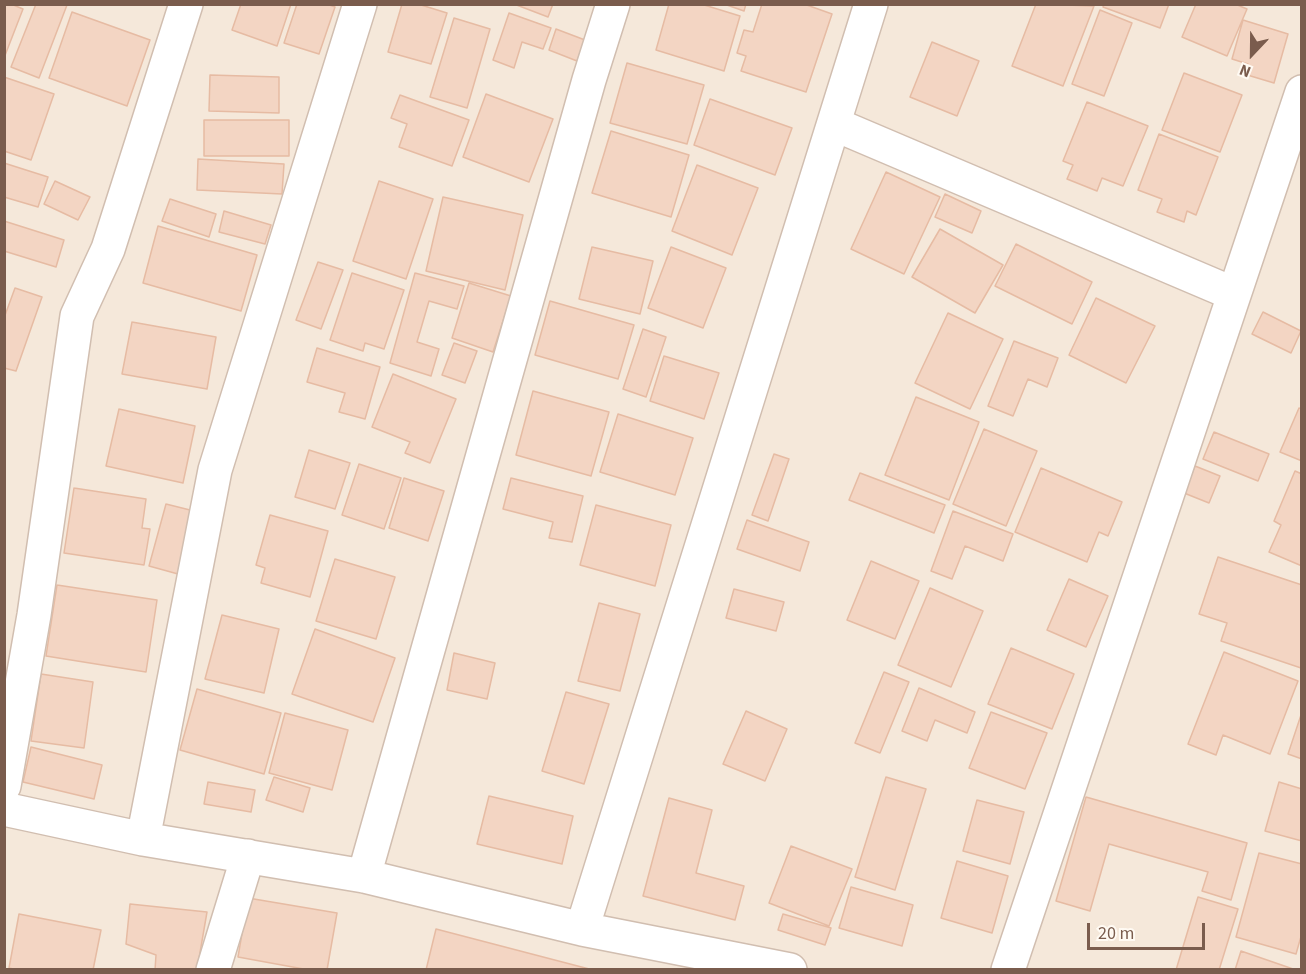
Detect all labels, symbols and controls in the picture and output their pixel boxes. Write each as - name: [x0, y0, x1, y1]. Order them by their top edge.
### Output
- north arrow: [1222, 24, 1282, 84]
- text: N: [1236, 59, 1254, 83]
- scale bar: [1090, 911, 1208, 949]
- text: 20 m: [1098, 921, 1134, 946]

